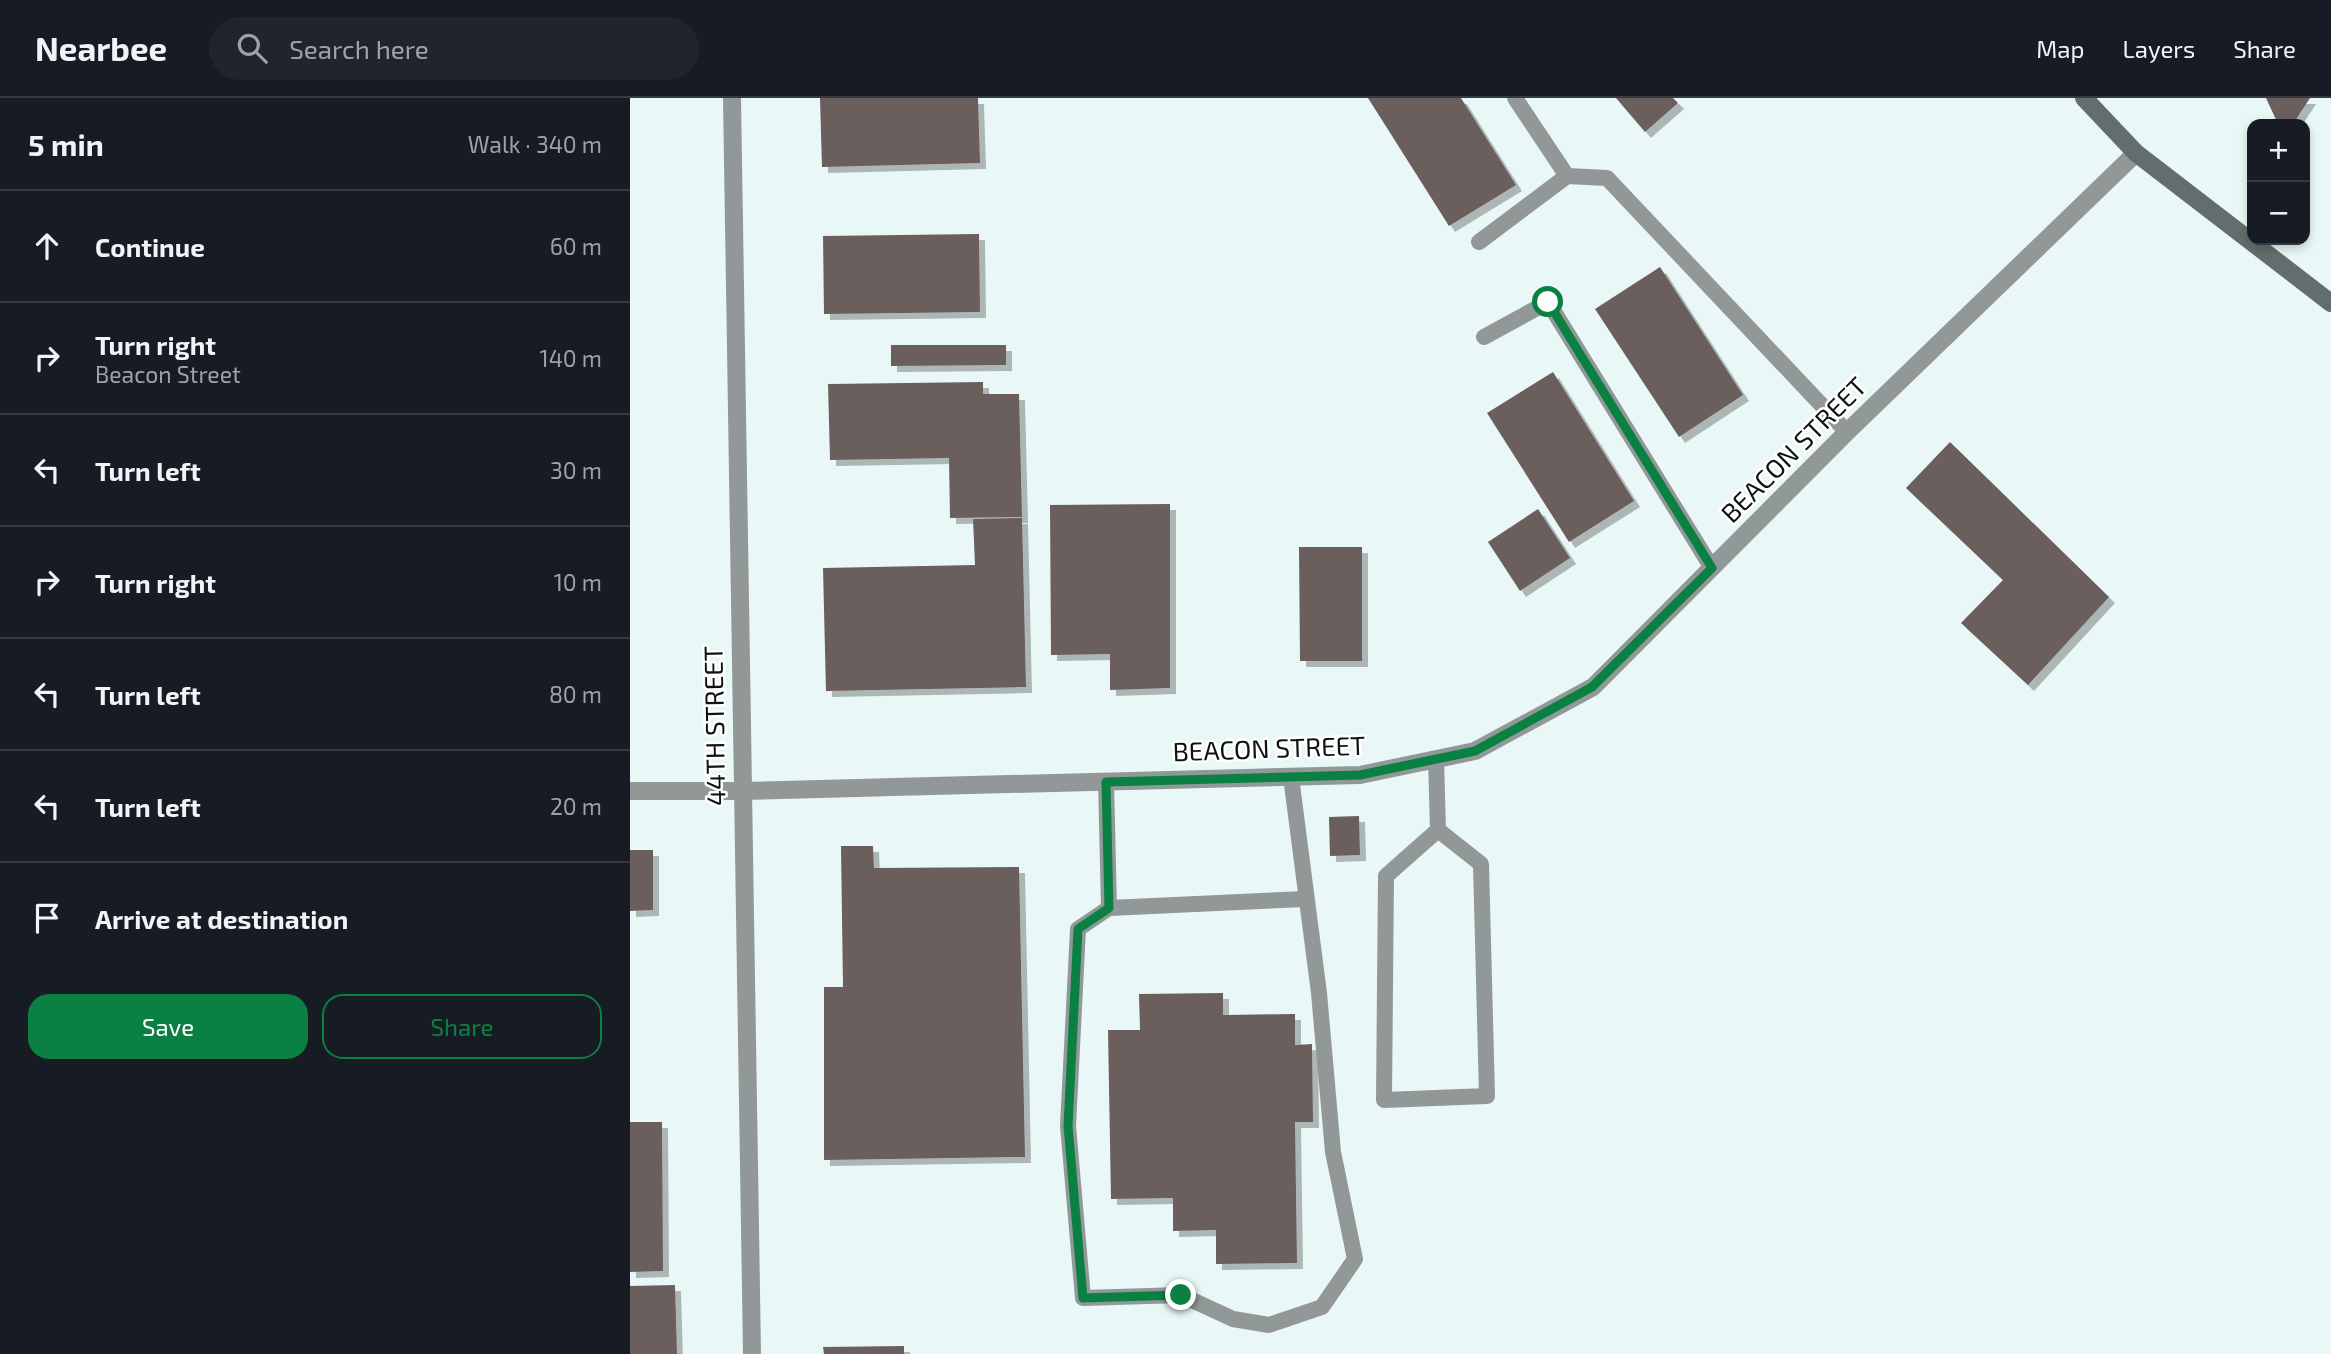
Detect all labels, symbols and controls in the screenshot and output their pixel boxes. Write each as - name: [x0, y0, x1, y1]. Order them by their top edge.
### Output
- search box: [209, 17, 699, 80]
- text: Nearbee: [35, 28, 167, 68]
- icon: search: [233, 29, 271, 67]
- text: Search here: [289, 33, 429, 64]
- text: Map: [2036, 34, 2084, 63]
- text: Layers: [2122, 34, 2195, 63]
- text: Share: [2233, 34, 2296, 63]
- map controls: [2247, 119, 2310, 245]
- button: +: [2247, 119, 2310, 182]
- text: 5 min: [28, 126, 104, 162]
- text: Walk · 340 m: [468, 130, 602, 158]
- button: −: [2247, 182, 2310, 245]
- icon: ahead: [28, 227, 66, 265]
- text: Continue: [95, 231, 205, 262]
- text: 60 m: [550, 232, 602, 260]
- route start: [1532, 286, 1563, 317]
- text: Turn right: [95, 329, 216, 360]
- icon: right: [28, 339, 66, 377]
- text: 140 m: [540, 344, 602, 372]
- text: Beacon Street: [95, 360, 241, 388]
- street label: BEACON STREET: [1714, 370, 1872, 528]
- icon: left: [28, 451, 66, 489]
- text: Turn left: [95, 455, 201, 486]
- text: 30 m: [550, 456, 602, 484]
- icon: right: [28, 563, 66, 601]
- text: Turn right: [95, 567, 216, 598]
- text: 10 m: [554, 568, 602, 596]
- street label: 44TH STREET: [697, 646, 730, 806]
- icon: left: [28, 675, 66, 713]
- text: Turn left: [95, 679, 201, 710]
- text: 80 m: [549, 680, 602, 708]
- street label: BEACON STREET: [1172, 729, 1366, 766]
- icon: left: [28, 787, 66, 825]
- text: Turn left: [95, 791, 201, 822]
- text: 20 m: [550, 792, 602, 820]
- icon: arrive: [28, 899, 66, 937]
- text: Arrive at destination: [95, 903, 348, 934]
- button: Save: [28, 994, 308, 1059]
- button: Share: [322, 994, 602, 1059]
- route end: [1165, 1279, 1196, 1310]

